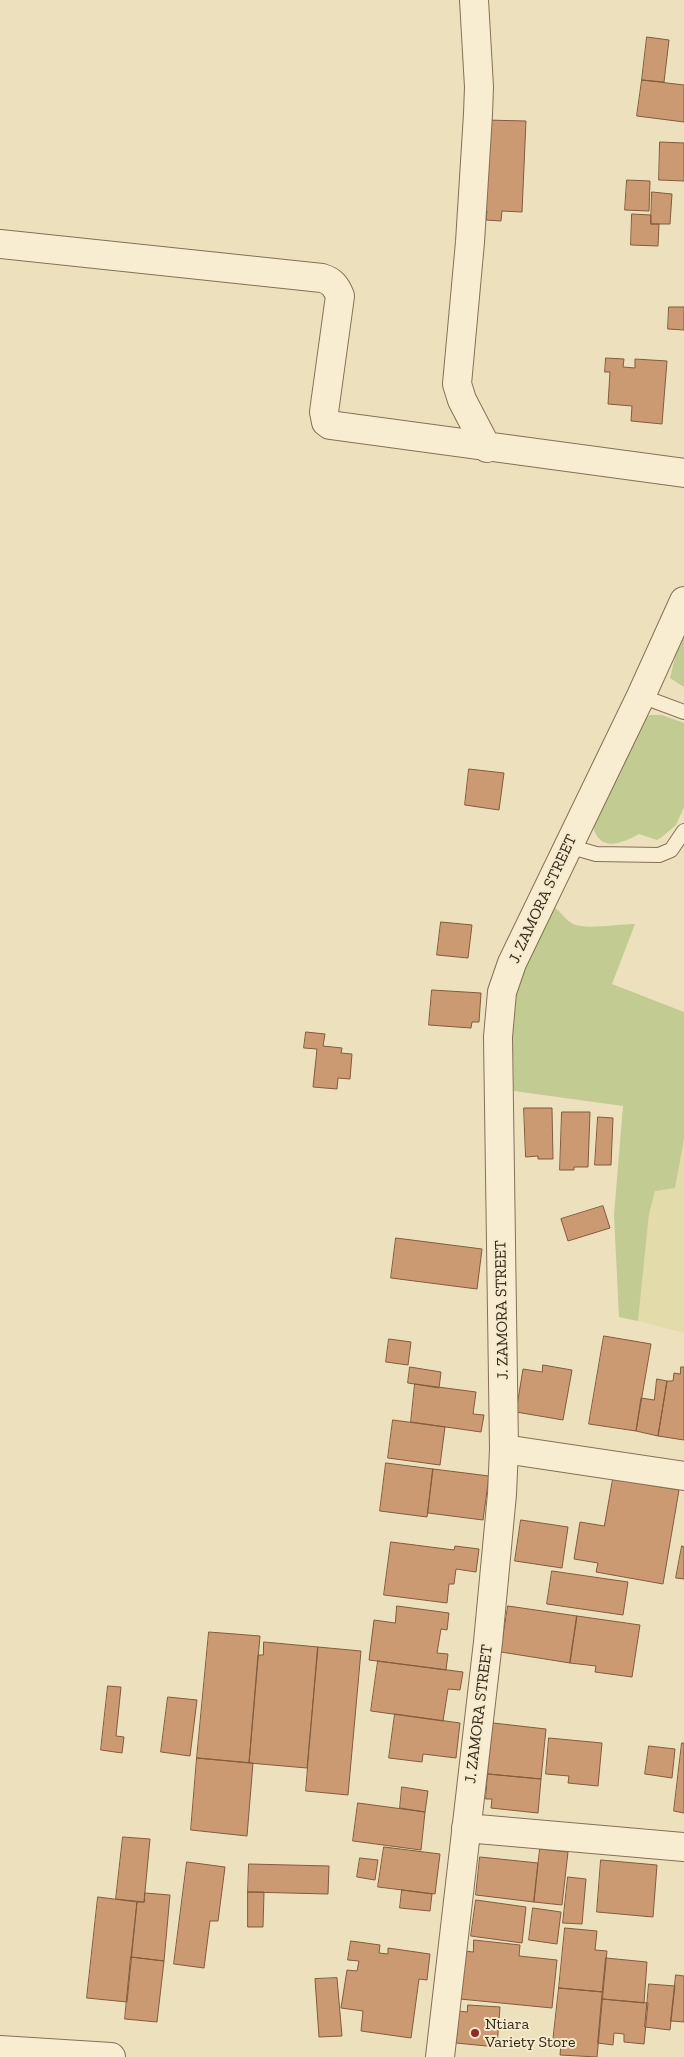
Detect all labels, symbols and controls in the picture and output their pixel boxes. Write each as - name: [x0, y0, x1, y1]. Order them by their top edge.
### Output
- street label: J. ZAMORA STREET: [505, 832, 581, 966]
- street label: J. ZAMORA STREET: [491, 1240, 513, 1380]
- street label: J. ZAMORA STREET: [461, 1643, 497, 1785]
- place label: Ntiara Variety Store: [485, 2014, 575, 2052]
- marker: Ntiara Variety Store: [469, 2027, 481, 2039]

